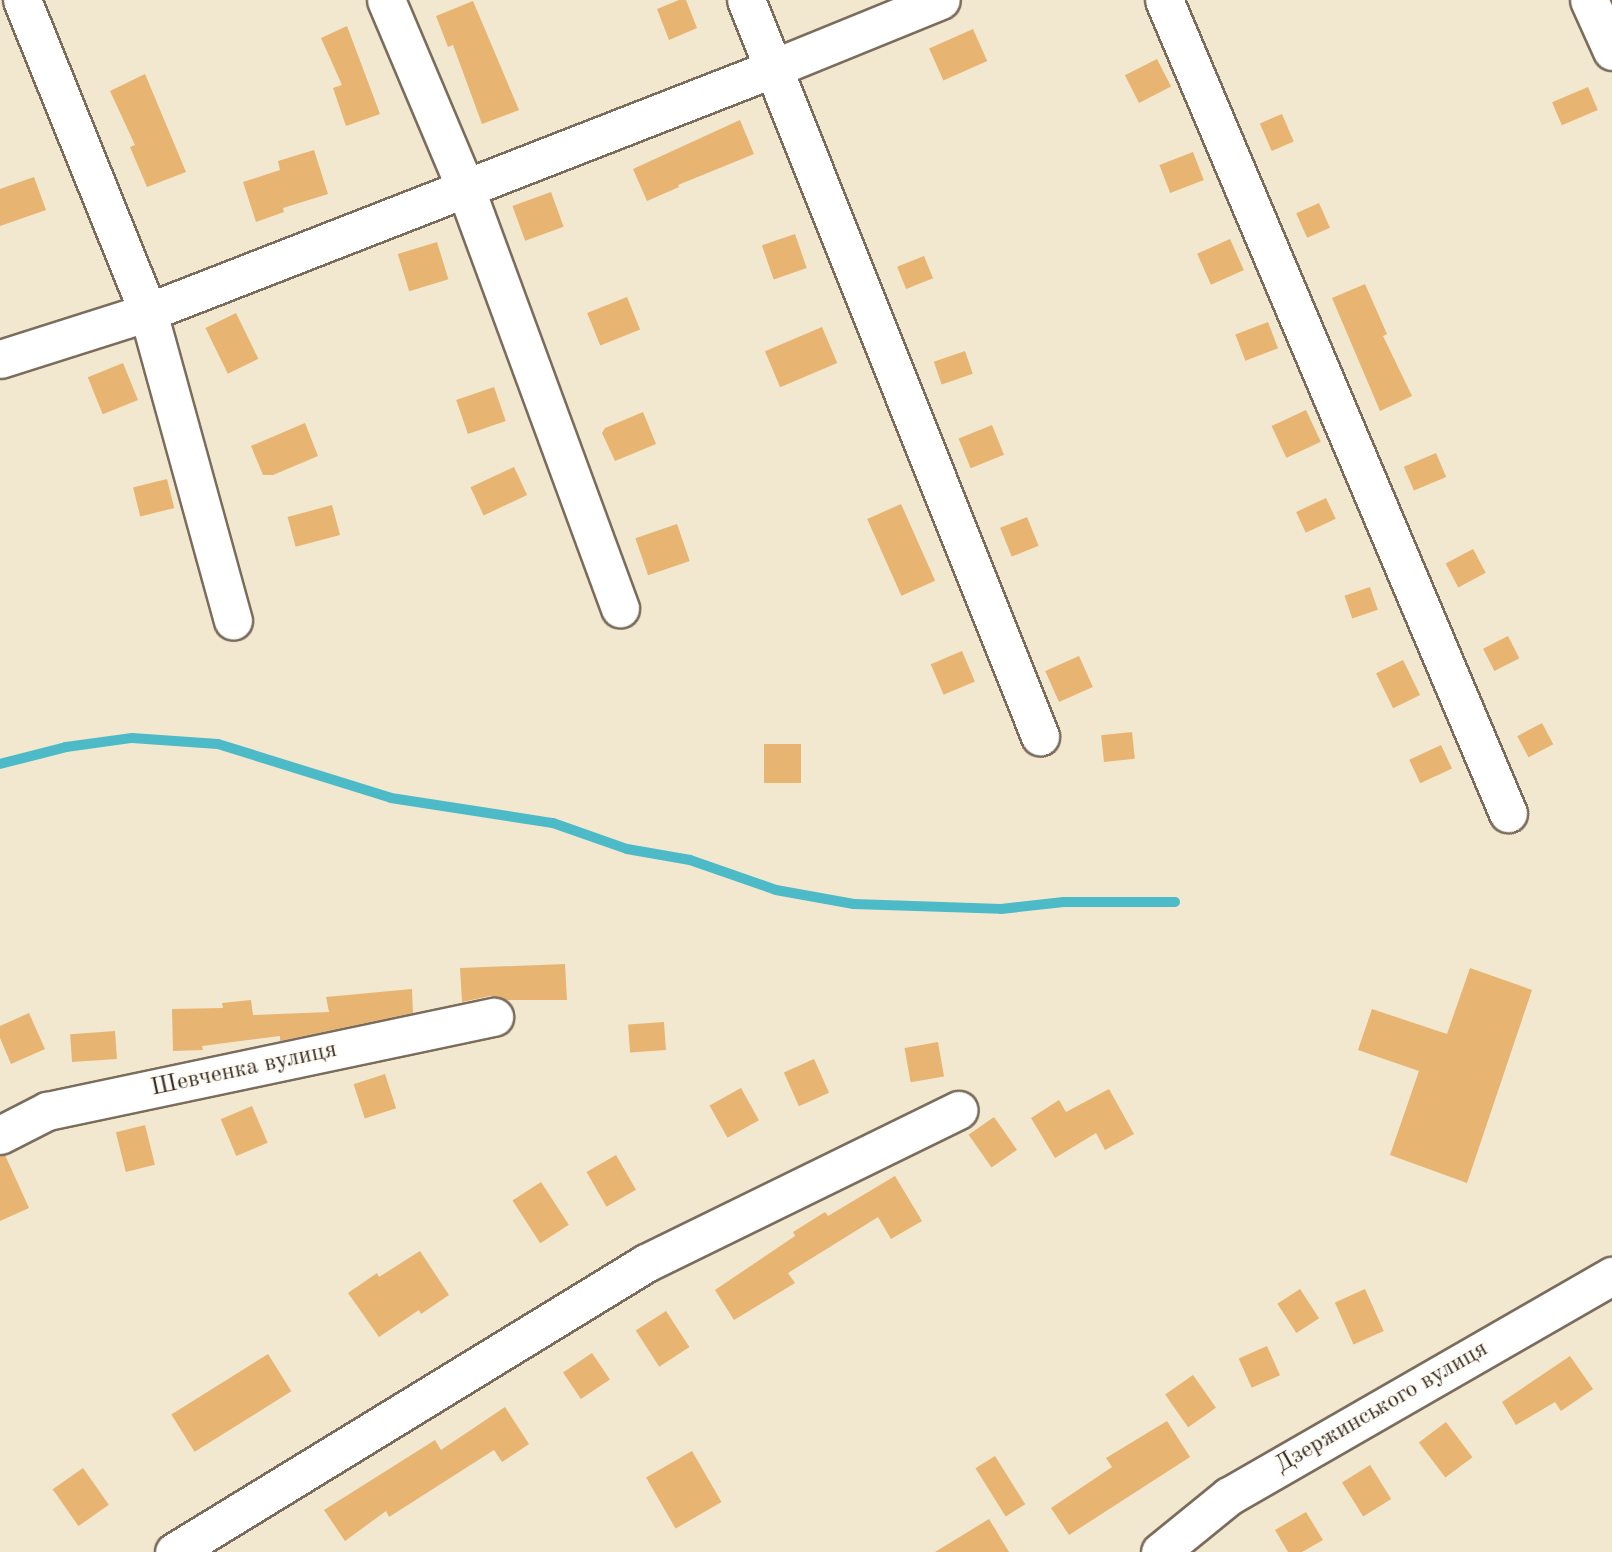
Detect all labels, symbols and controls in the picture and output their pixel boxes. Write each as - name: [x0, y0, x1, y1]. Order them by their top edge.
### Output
- street label: Шевченка вулиця: [148, 1036, 340, 1104]
- street label: Дзержинського вулиця: [1271, 1335, 1493, 1481]

